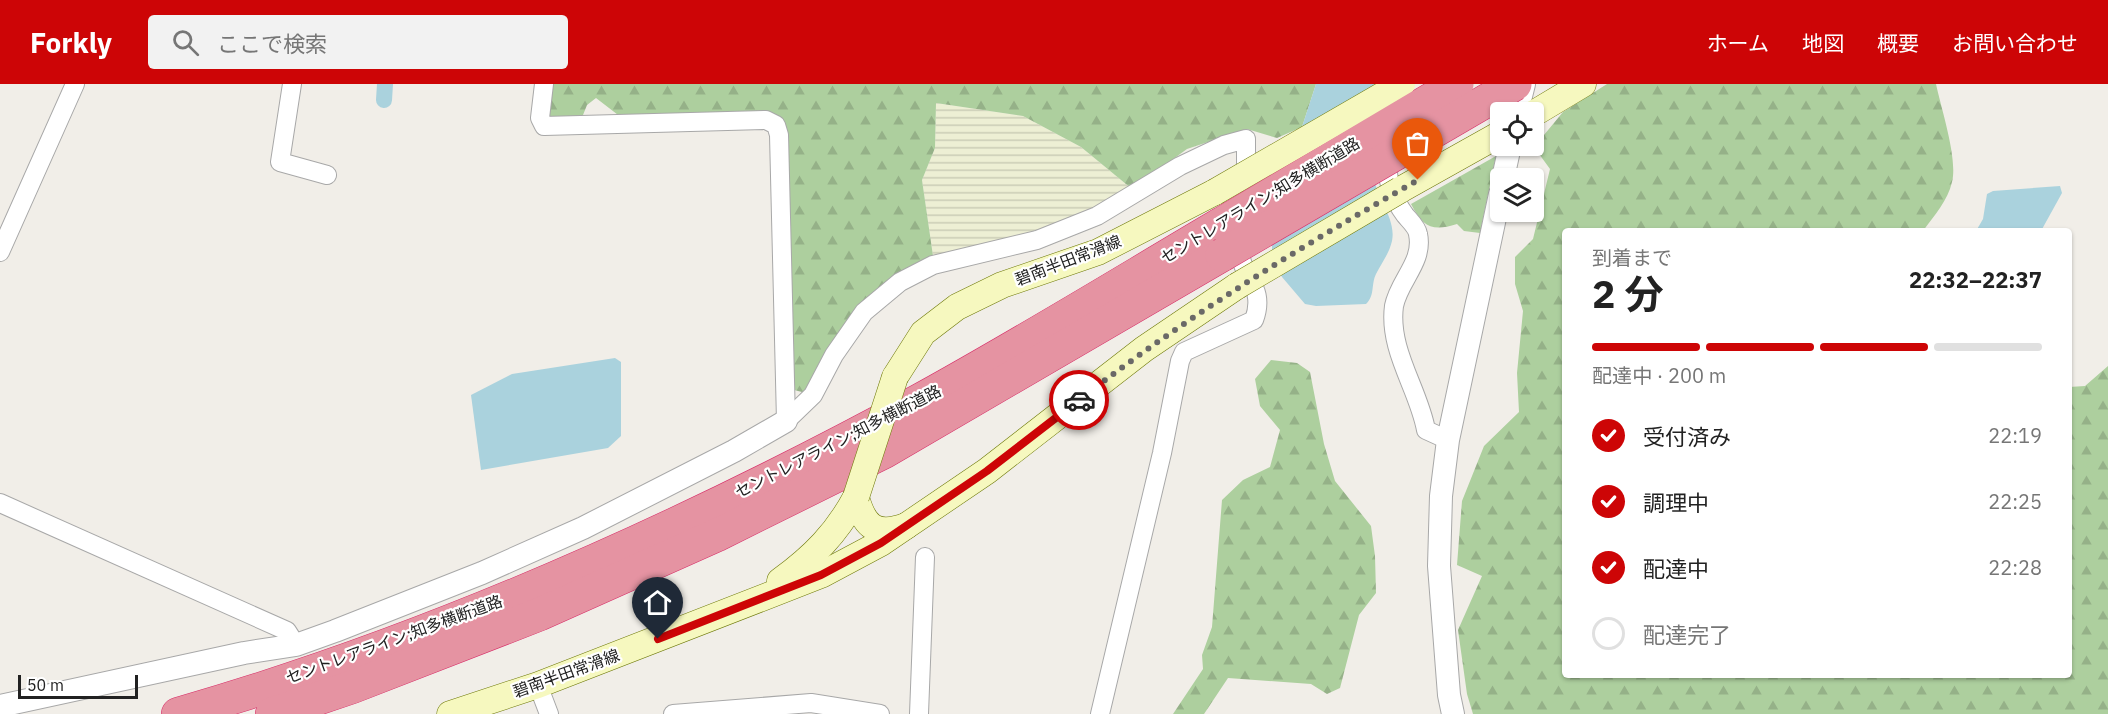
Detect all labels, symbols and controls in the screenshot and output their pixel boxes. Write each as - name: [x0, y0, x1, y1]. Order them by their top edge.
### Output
- search box: [148, 15, 568, 69]
- text: Forkly: [30, 24, 112, 61]
- icon: search: [169, 26, 202, 59]
- text: ここで検索: [217, 29, 327, 58]
- text: ホーム: [1707, 29, 1769, 57]
- text: 地図: [1802, 29, 1844, 57]
- text: 概要: [1877, 29, 1919, 57]
- text: お問い合わせ: [1952, 29, 2078, 57]
- map controls: [1490, 102, 1544, 222]
- button: locate: [1490, 102, 1544, 156]
- pin: [1392, 118, 1443, 180]
- icon: bag: [1401, 127, 1434, 160]
- street label: セントレアライン;知多横断道路: [1157, 133, 1363, 267]
- button: layers: [1490, 168, 1544, 222]
- street label: 碧南半田常滑線: [1012, 231, 1124, 289]
- text: 到着まで: [1592, 244, 1672, 271]
- text: 22:32–22:37: [1909, 265, 2042, 294]
- text: 2 分: [1592, 268, 1664, 319]
- text: 配達中 · 200 m: [1592, 362, 1726, 389]
- courier: [1049, 370, 1109, 430]
- street label: セントレアライン;知多横断道路: [732, 380, 944, 502]
- icon: car: [1063, 384, 1096, 417]
- icon: check: [1592, 419, 1625, 452]
- text: 受付済み: [1643, 422, 1731, 451]
- text: 22:19: [1988, 422, 2042, 449]
- icon: check: [1592, 485, 1625, 518]
- text: 調理中: [1643, 488, 1709, 517]
- text: 22:25: [1988, 488, 2042, 515]
- icon: check: [1592, 551, 1625, 584]
- text: 配達中: [1643, 554, 1709, 583]
- text: 22:28: [1988, 554, 2042, 581]
- pin: [632, 577, 683, 639]
- icon: home: [641, 586, 674, 619]
- street label: セントレアライン;知多横断道路: [283, 590, 505, 688]
- text: 配達完了: [1643, 620, 1731, 649]
- street label: 碧南半田常滑線: [510, 644, 622, 702]
- scale bar: [18, 672, 138, 700]
- text: 50 m: [27, 675, 64, 695]

